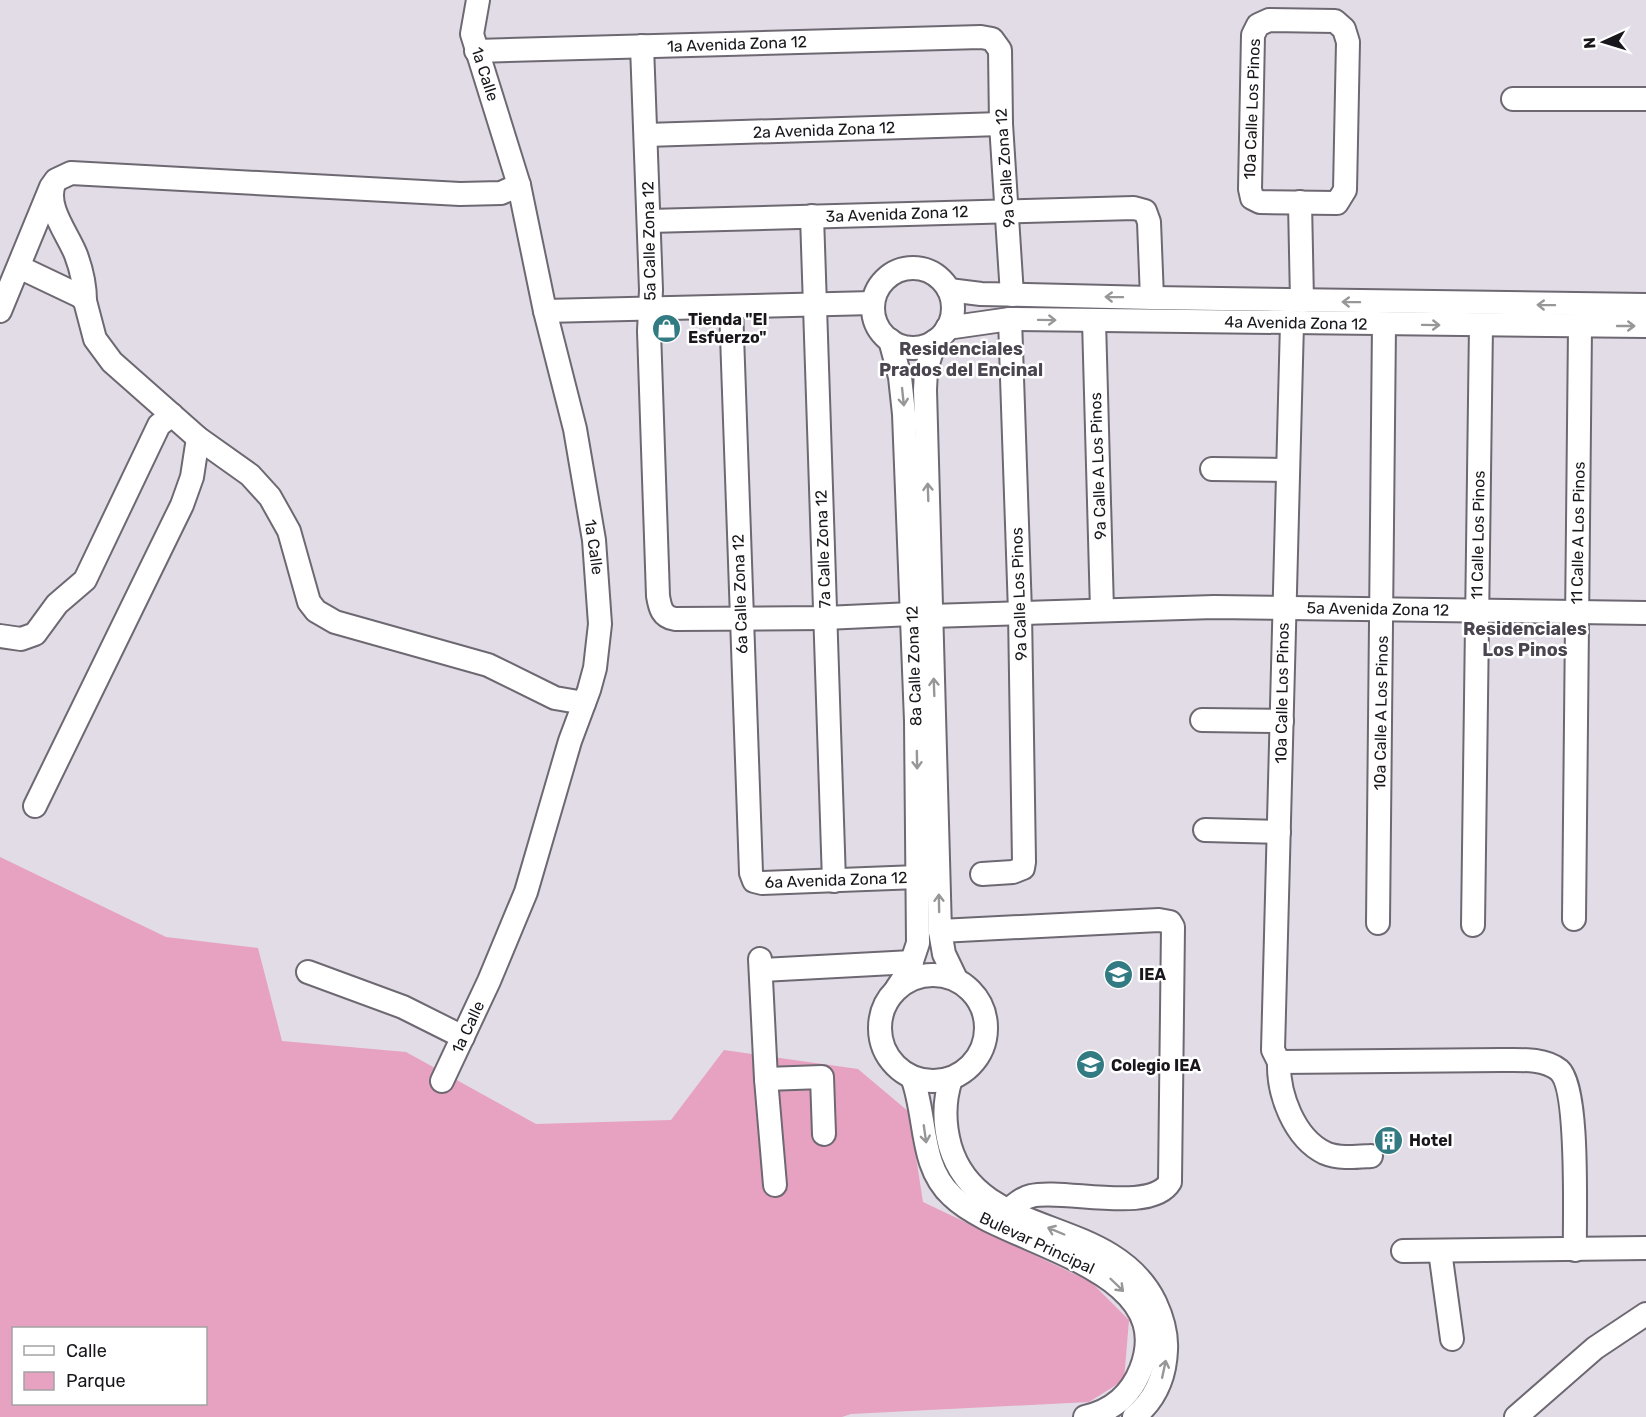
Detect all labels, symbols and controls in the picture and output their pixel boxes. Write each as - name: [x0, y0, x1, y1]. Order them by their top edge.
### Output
- north arrow: [1574, 12, 1634, 72]
- street label: 1a Avenida Zona 12: [667, 32, 807, 56]
- text: N: [1580, 37, 1599, 49]
- street label: 10a Calle Los Pinos: [1240, 38, 1264, 180]
- street label: 1a Calle: [467, 45, 503, 104]
- street label: 9a Calle Zona 12: [991, 108, 1019, 228]
- street label: 2a Avenida Zona 12: [752, 118, 896, 142]
- street label: 5a Calle Zona 12: [638, 181, 660, 301]
- street label: 3a Avenida Zona 12: [825, 202, 969, 226]
- one-way arrow: [1104, 292, 1124, 303]
- one-way arrow: [1341, 296, 1361, 308]
- one-way arrow: [1536, 299, 1556, 311]
- place label: Tienda "El Esfuerzo": [688, 310, 767, 347]
- shop icon: Tienda "El Esfuerzo": [651, 312, 683, 344]
- street label: 4a Avenida Zona 12: [1224, 312, 1368, 334]
- one-way arrow: [1037, 314, 1057, 326]
- one-way arrow: [1421, 319, 1441, 331]
- one-way arrow: [1616, 320, 1636, 332]
- district label: Residenciales Prados del Encinal: [879, 338, 1043, 381]
- one-way arrow: [897, 387, 908, 407]
- street label: 9a Calle A Los Pinos: [1086, 392, 1110, 540]
- street label: 11 Calle A Los Pinos: [1567, 461, 1589, 605]
- street label: 11 Calle Los Pinos: [1467, 470, 1489, 600]
- one-way arrow: [922, 483, 933, 503]
- street label: 7a Calle Zona 12: [811, 490, 835, 608]
- street label: 1a Calle: [581, 518, 607, 576]
- street label: 9a Calle Los Pinos: [1007, 527, 1031, 661]
- street label: 6a Calle Zona 12: [728, 534, 752, 654]
- street label: 5a Avenida Zona 12: [1307, 598, 1449, 620]
- street label: 8a Calle Zona 12: [902, 606, 926, 726]
- district label: Residenciales Los Pinos: [1463, 618, 1587, 661]
- street label: 10a Calle Los Pinos: [1271, 622, 1293, 764]
- street label: 10a Calle A Los Pinos: [1370, 635, 1392, 791]
- one-way arrow: [928, 678, 939, 698]
- one-way arrow: [911, 749, 923, 769]
- street label: 6a Avenida Zona 12: [764, 868, 908, 892]
- one-way arrow: [933, 894, 945, 914]
- school or university icon: IEA: [1102, 958, 1134, 990]
- place label: IEA: [1139, 965, 1166, 984]
- street label: 1a Calle: [448, 998, 488, 1056]
- school or university icon: Colegio IEA: [1074, 1049, 1106, 1081]
- place label: Colegio IEA: [1111, 1056, 1201, 1075]
- one-way arrow: [919, 1124, 930, 1144]
- building icon: Hotel: [1372, 1124, 1404, 1156]
- place label: Hotel: [1409, 1131, 1452, 1150]
- street label: Bulevar Principal: [976, 1208, 1098, 1278]
- one-way arrow: [1048, 1224, 1066, 1236]
- one-way arrow: [1109, 1278, 1124, 1292]
- legend: [12, 1327, 207, 1405]
- text: Calle: [66, 1340, 107, 1362]
- one-way arrow: [1159, 1360, 1170, 1379]
- text: Parque: [66, 1370, 126, 1392]

